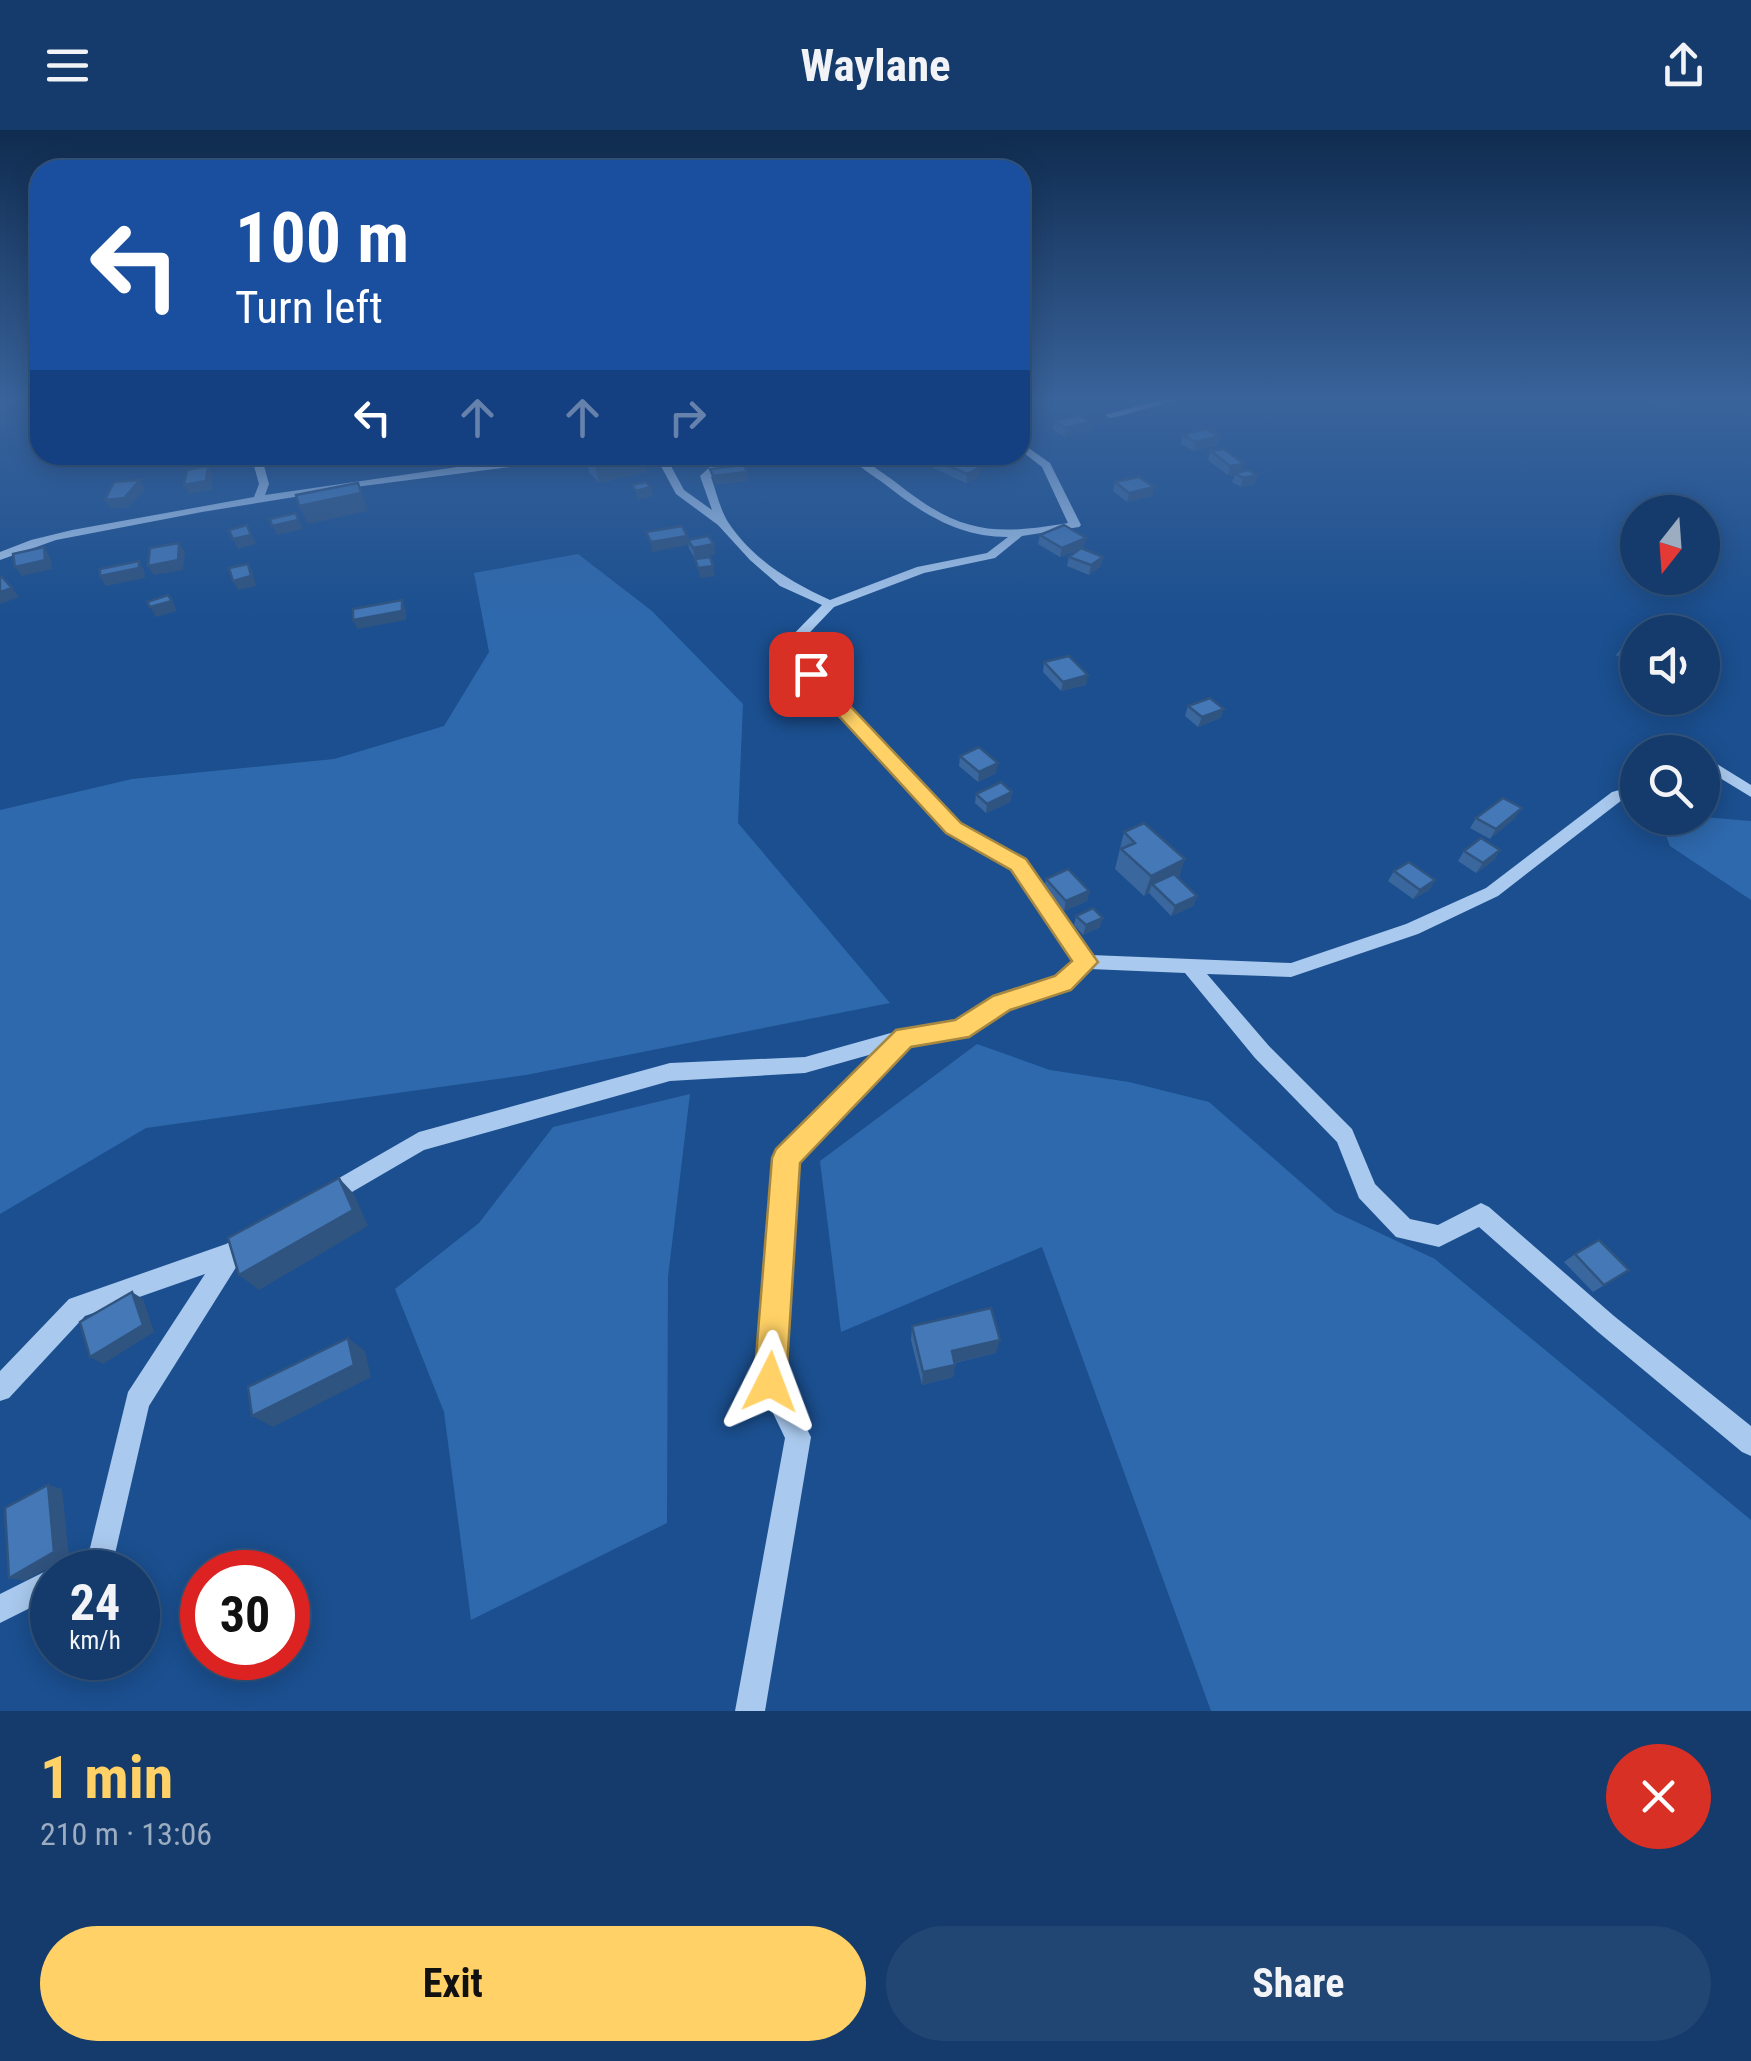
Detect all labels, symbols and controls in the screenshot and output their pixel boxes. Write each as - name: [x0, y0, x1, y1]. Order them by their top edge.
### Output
- icon: menu: [40, 38, 95, 93]
- icon: share: [1656, 38, 1711, 93]
- text: Waylane: [800, 39, 951, 92]
- text: 100 m: [235, 197, 409, 279]
- icon: left: [70, 200, 200, 330]
- text: Turn left: [235, 281, 383, 334]
- icon: left: [345, 390, 400, 445]
- icon: ahead: [450, 390, 505, 445]
- icon: ahead: [555, 390, 610, 445]
- icon: right: [660, 390, 715, 445]
- north arrow: [1620, 495, 1720, 595]
- map controls: [1620, 495, 1720, 835]
- button: sound: [1620, 615, 1720, 715]
- pin: [769, 632, 854, 717]
- icon: arrive: [784, 647, 839, 702]
- button: search: [1620, 735, 1720, 835]
- position arrow: [718, 1330, 822, 1434]
- speed limit sign: 30: [180, 1550, 310, 1680]
- text: 24: [70, 1574, 120, 1632]
- text: km/h: [69, 1626, 121, 1655]
- text: 1 min: [40, 1742, 173, 1813]
- button: close: [1606, 1744, 1711, 1849]
- text: 210 m · 13:06: [40, 1815, 212, 1853]
- button: Exit: [40, 1926, 866, 2041]
- button: Share: [886, 1926, 1711, 2041]

